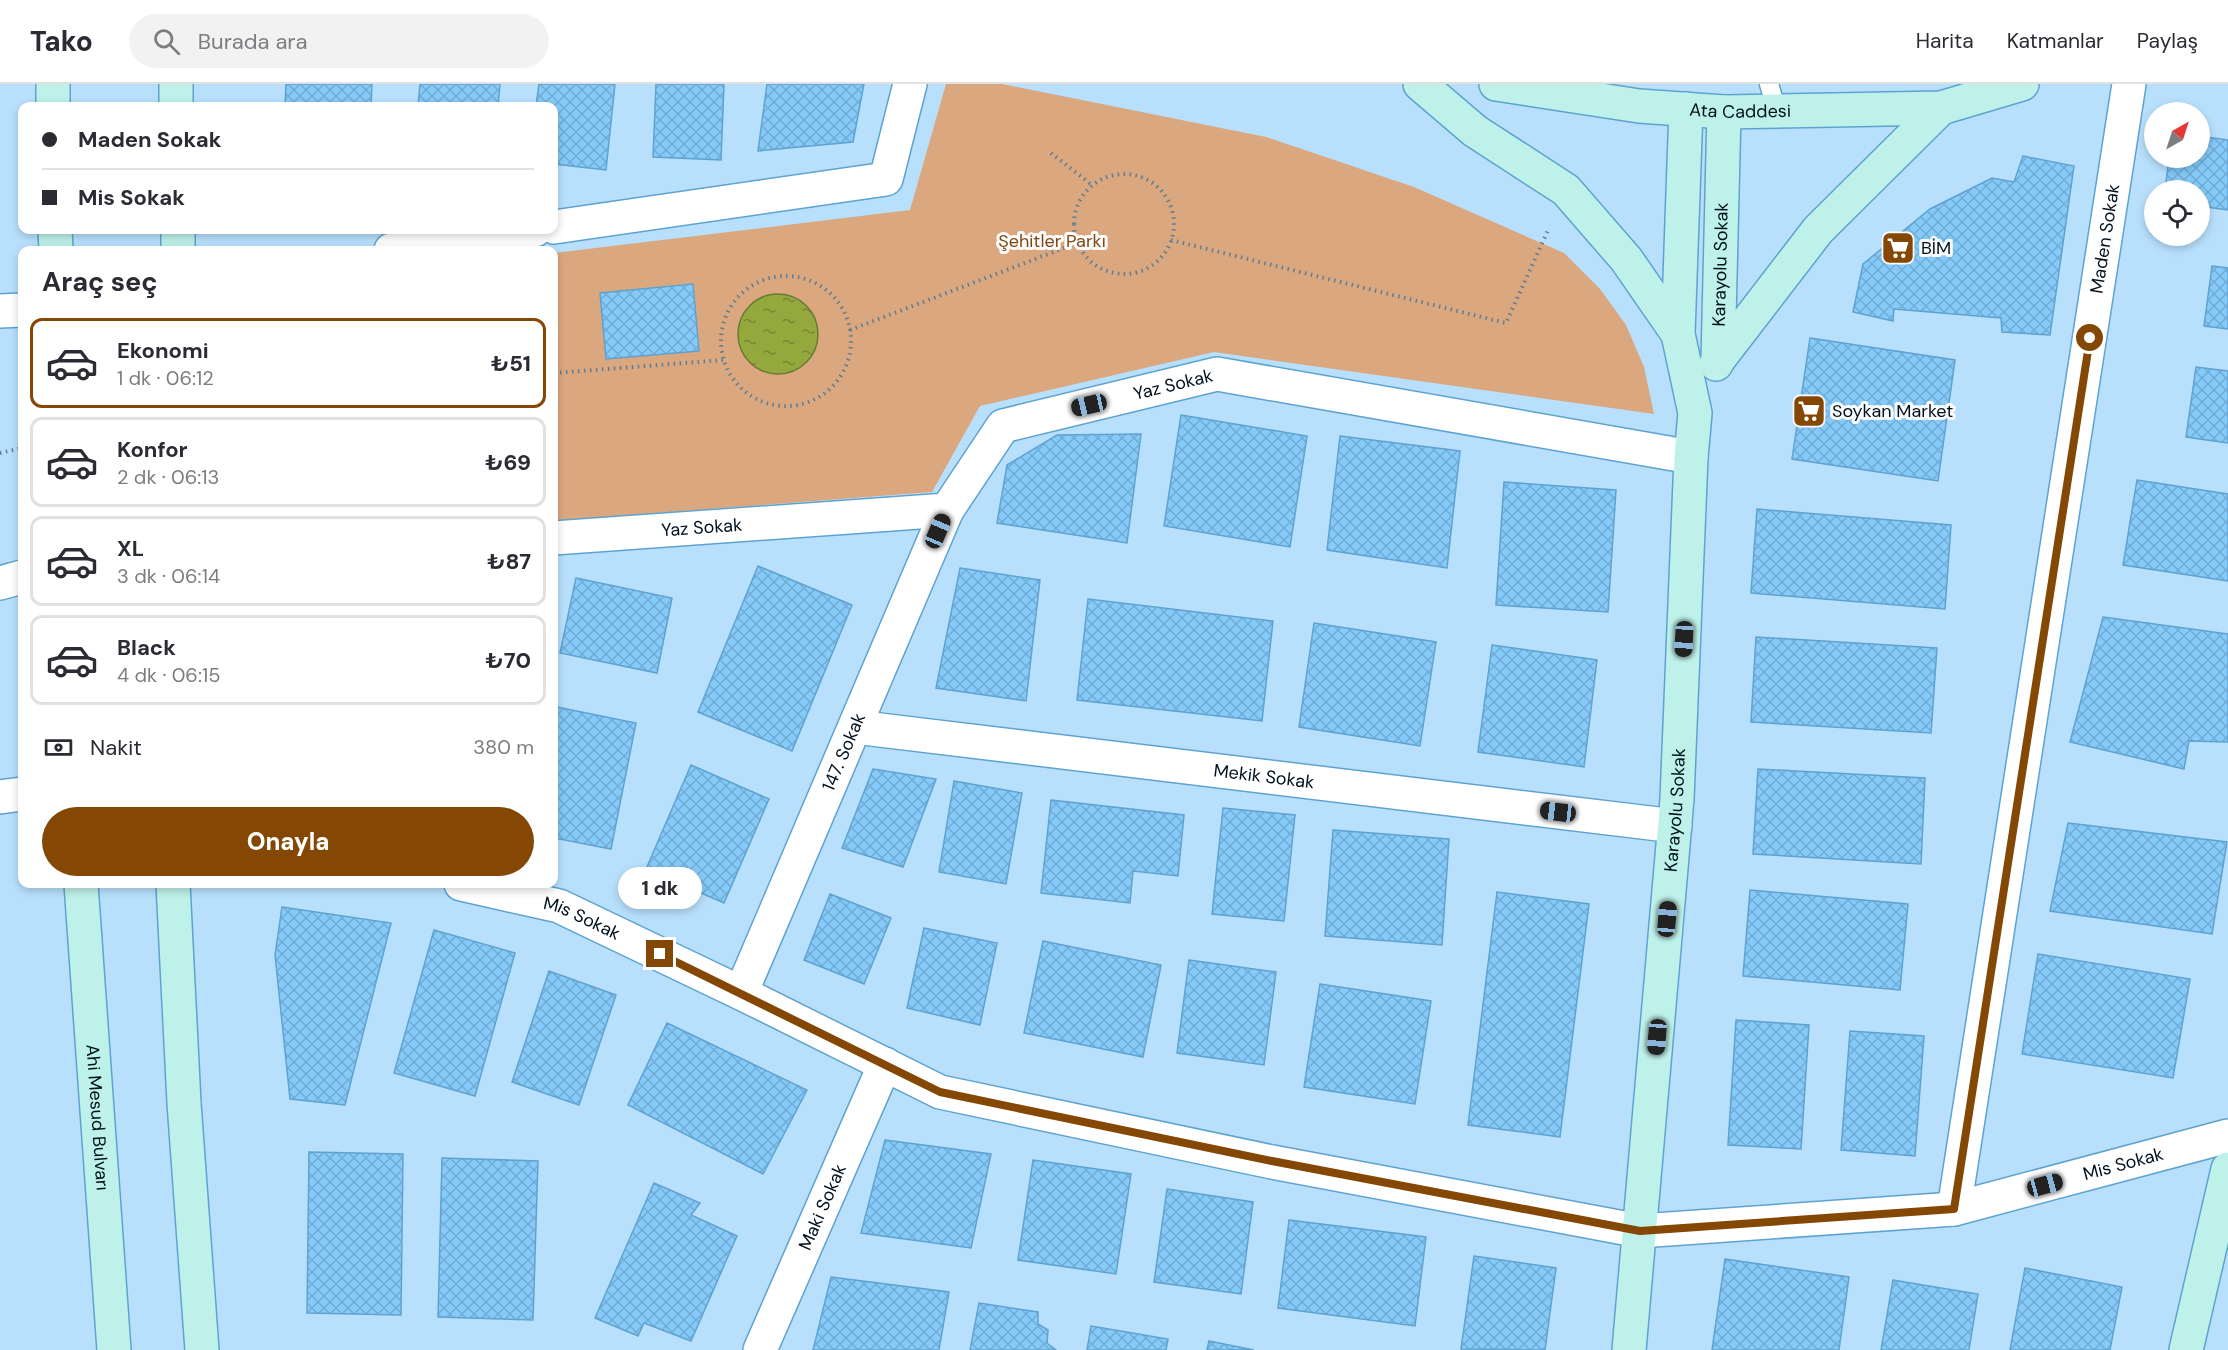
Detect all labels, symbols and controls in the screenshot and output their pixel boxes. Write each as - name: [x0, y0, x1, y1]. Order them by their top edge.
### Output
- search box: [129, 14, 549, 68]
- text: Tako: [30, 23, 93, 60]
- icon: search: [150, 25, 183, 58]
- text: Burada ara: [198, 27, 307, 56]
- text: Harita: [1916, 27, 1974, 55]
- text: Katmanlar: [2007, 27, 2104, 55]
- text: Paylaş: [2137, 27, 2198, 55]
- street label: Ata Caddesi: [1689, 98, 1791, 124]
- north arrow: [2144, 102, 2210, 168]
- map controls: [2144, 102, 2210, 246]
- text: Maden Sokak: [78, 125, 221, 154]
- button: locate: [2144, 180, 2210, 246]
- street label: Maden Sokak: [2085, 182, 2125, 295]
- text: Mis Sokak: [78, 183, 185, 212]
- street label: Karayolu Sokak: [1707, 202, 1734, 327]
- park label: Şehitler Parkı: [998, 229, 1106, 253]
- supermarket icon: BİM: [1880, 230, 1916, 266]
- place label: BİM: [1921, 236, 1951, 260]
- text: Araç seç: [42, 264, 158, 299]
- route start: [2076, 324, 2103, 351]
- icon: car: [45, 336, 99, 390]
- text: Ekonomi: [117, 336, 209, 365]
- text: ₺51: [491, 349, 531, 378]
- street label: Yaz Sokak: [1131, 363, 1215, 406]
- text: 1 dk · 06:12: [117, 365, 214, 391]
- car: [1069, 392, 1109, 418]
- supermarket icon: Soykan Market: [1791, 393, 1827, 429]
- place label: Soykan Market: [1832, 399, 1953, 423]
- icon: car: [45, 435, 99, 489]
- text: Konfor: [117, 435, 188, 464]
- text: ₺69: [485, 448, 531, 477]
- text: 2 dk · 06:13: [117, 464, 219, 490]
- car: [923, 511, 953, 551]
- street label: Yaz Sokak: [660, 513, 743, 542]
- icon: car: [45, 534, 99, 588]
- text: XL: [117, 534, 144, 563]
- text: ₺87: [487, 547, 531, 576]
- text: 3 dk · 06:14: [117, 563, 220, 589]
- car: [1674, 621, 1694, 657]
- icon: car: [45, 633, 99, 687]
- text: Black: [117, 633, 176, 662]
- text: ₺70: [486, 646, 531, 675]
- text: 4 dk · 06:15: [117, 662, 220, 688]
- street label: 147. Sokak: [817, 709, 871, 795]
- icon: cash: [42, 731, 75, 764]
- text: Nakit: [90, 733, 142, 762]
- text: 380 m: [473, 734, 534, 760]
- street label: Karayolu Sokak: [1659, 748, 1691, 873]
- street label: Mekik Sokak: [1212, 758, 1316, 794]
- car: [1539, 801, 1577, 823]
- button: Onayla: [42, 807, 534, 876]
- callout: 1 dk: [618, 867, 702, 909]
- text: 1 dk: [642, 875, 678, 901]
- street label: Mis Sokak: [541, 891, 624, 946]
- car: [1656, 900, 1678, 938]
- route end: [646, 940, 673, 967]
- car: [1646, 1018, 1668, 1056]
- street label: Ahi Mesud Bulvarı: [80, 1043, 115, 1191]
- street label: Mis Sokak: [2080, 1142, 2166, 1186]
- street label: Maki Sokak: [793, 1160, 852, 1254]
- car: [2025, 1172, 2065, 1198]

